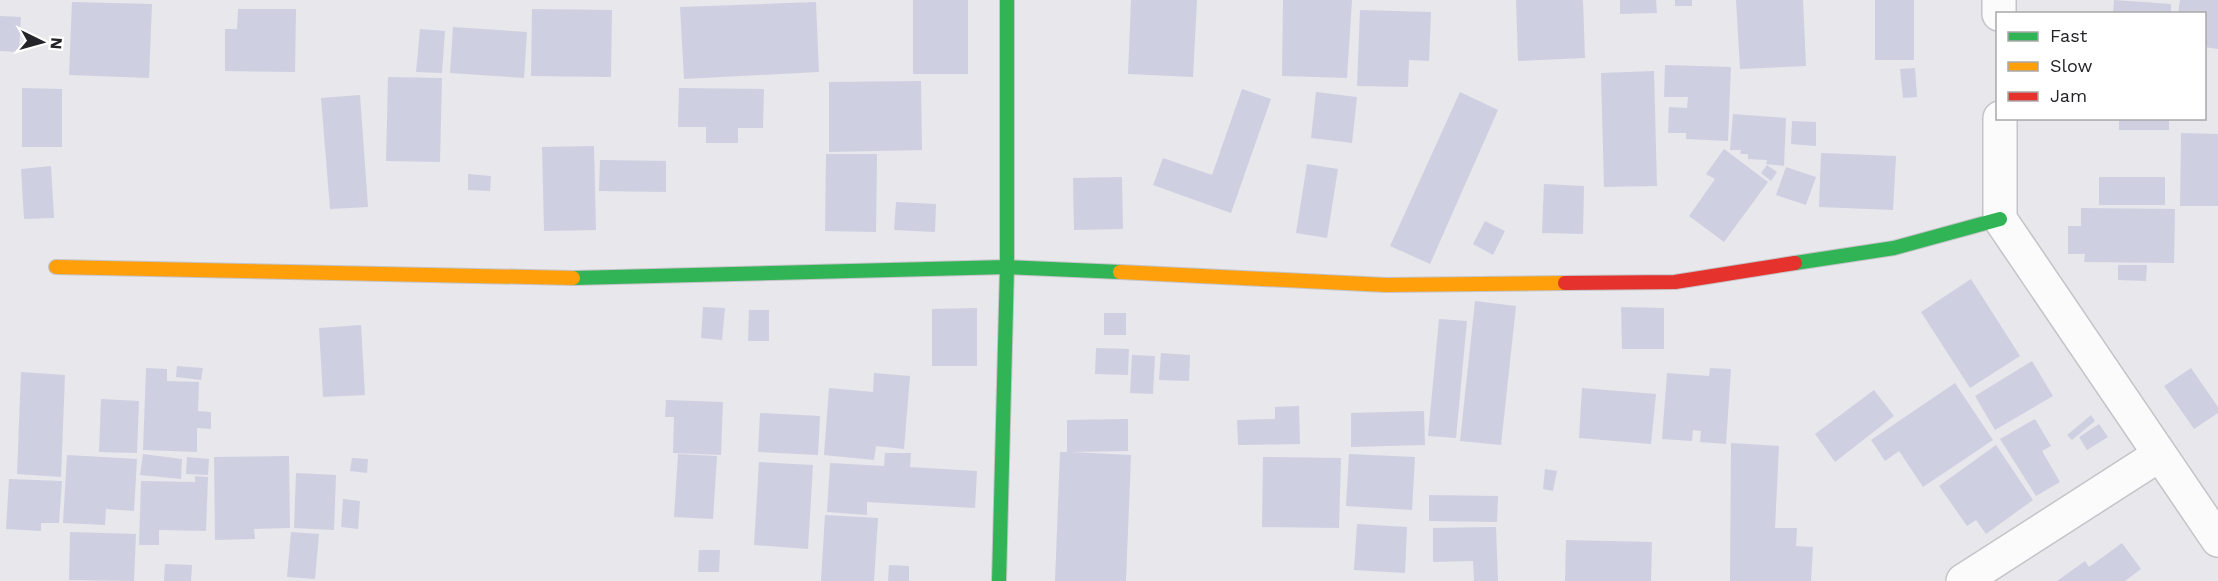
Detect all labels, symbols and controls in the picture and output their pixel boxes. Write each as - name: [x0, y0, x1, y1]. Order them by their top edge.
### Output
- north arrow: [12, 12, 72, 72]
- legend: [1996, 12, 2206, 120]
- text: Fast: [2050, 25, 2088, 46]
- text: N: [46, 37, 66, 50]
- text: Slow: [2050, 55, 2093, 76]
- text: Jam: [2050, 85, 2087, 106]

